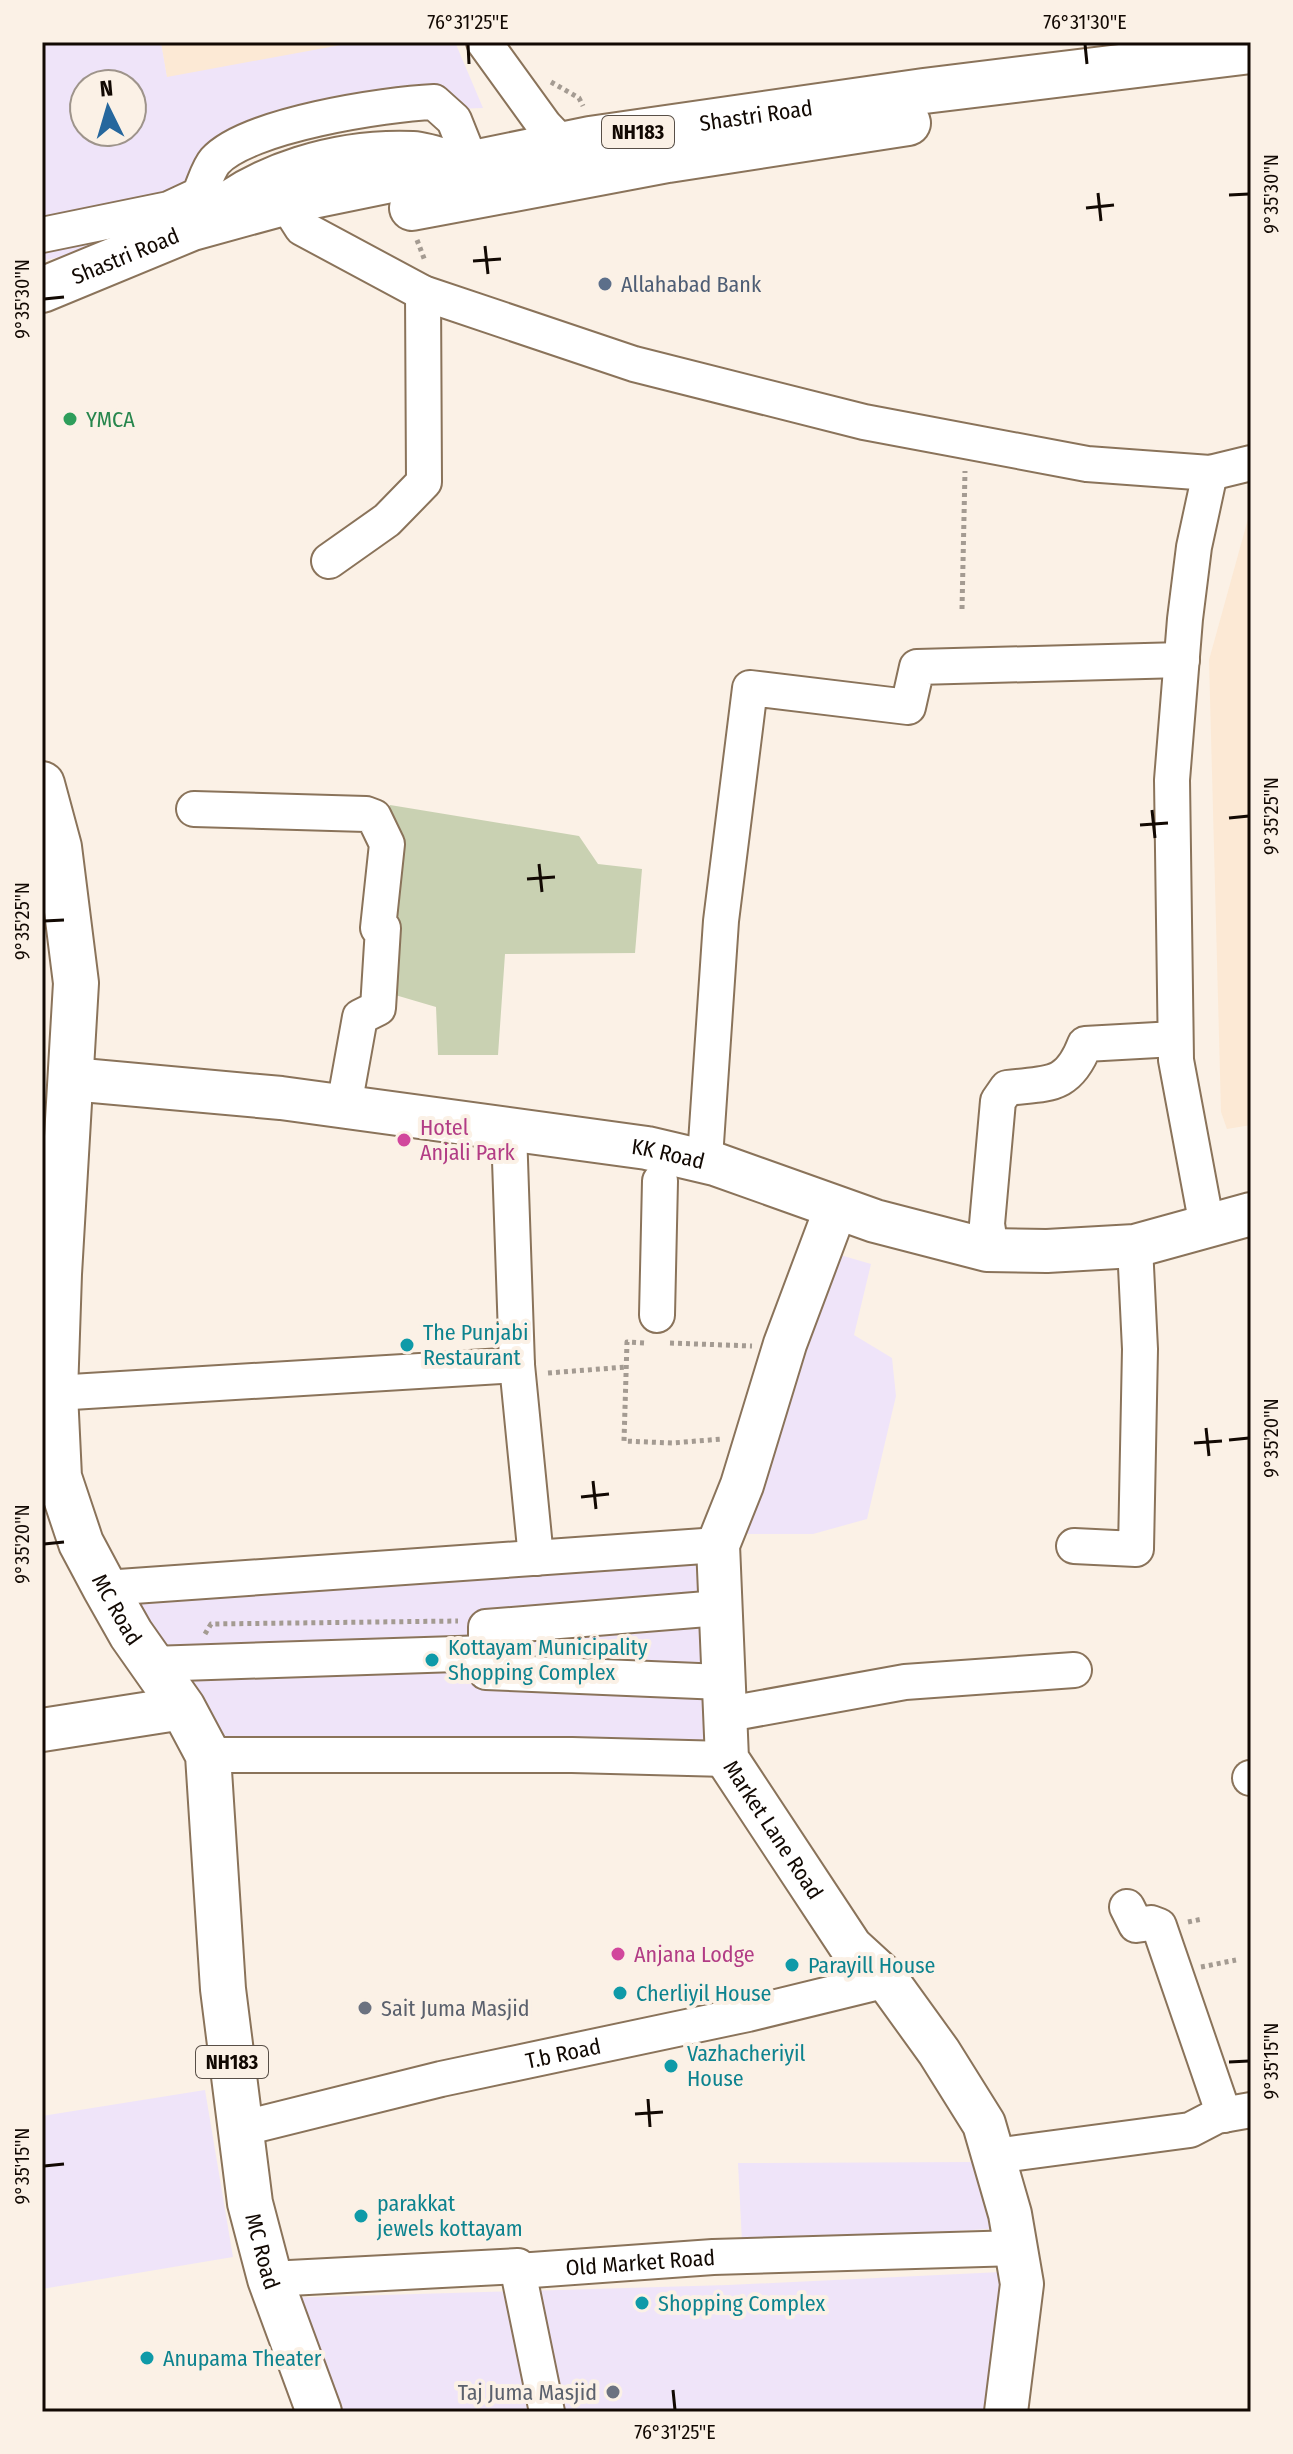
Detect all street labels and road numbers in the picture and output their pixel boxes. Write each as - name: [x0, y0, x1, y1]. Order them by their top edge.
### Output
- street label: Shastri Road: [698, 94, 814, 137]
- road number: NH183: [602, 116, 674, 148]
- street label: Shastri Road: [68, 222, 183, 290]
- street label: KK Road: [630, 1133, 707, 1175]
- street label: MC Road: [86, 1569, 148, 1651]
- street label: Market Lane Road: [718, 1755, 829, 1905]
- street label: T.b Road: [523, 2033, 603, 2075]
- road number: NH183: [196, 2046, 268, 2078]
- street label: MC Road: [239, 2210, 286, 2293]
- street label: Old Market Road: [565, 2244, 716, 2282]

